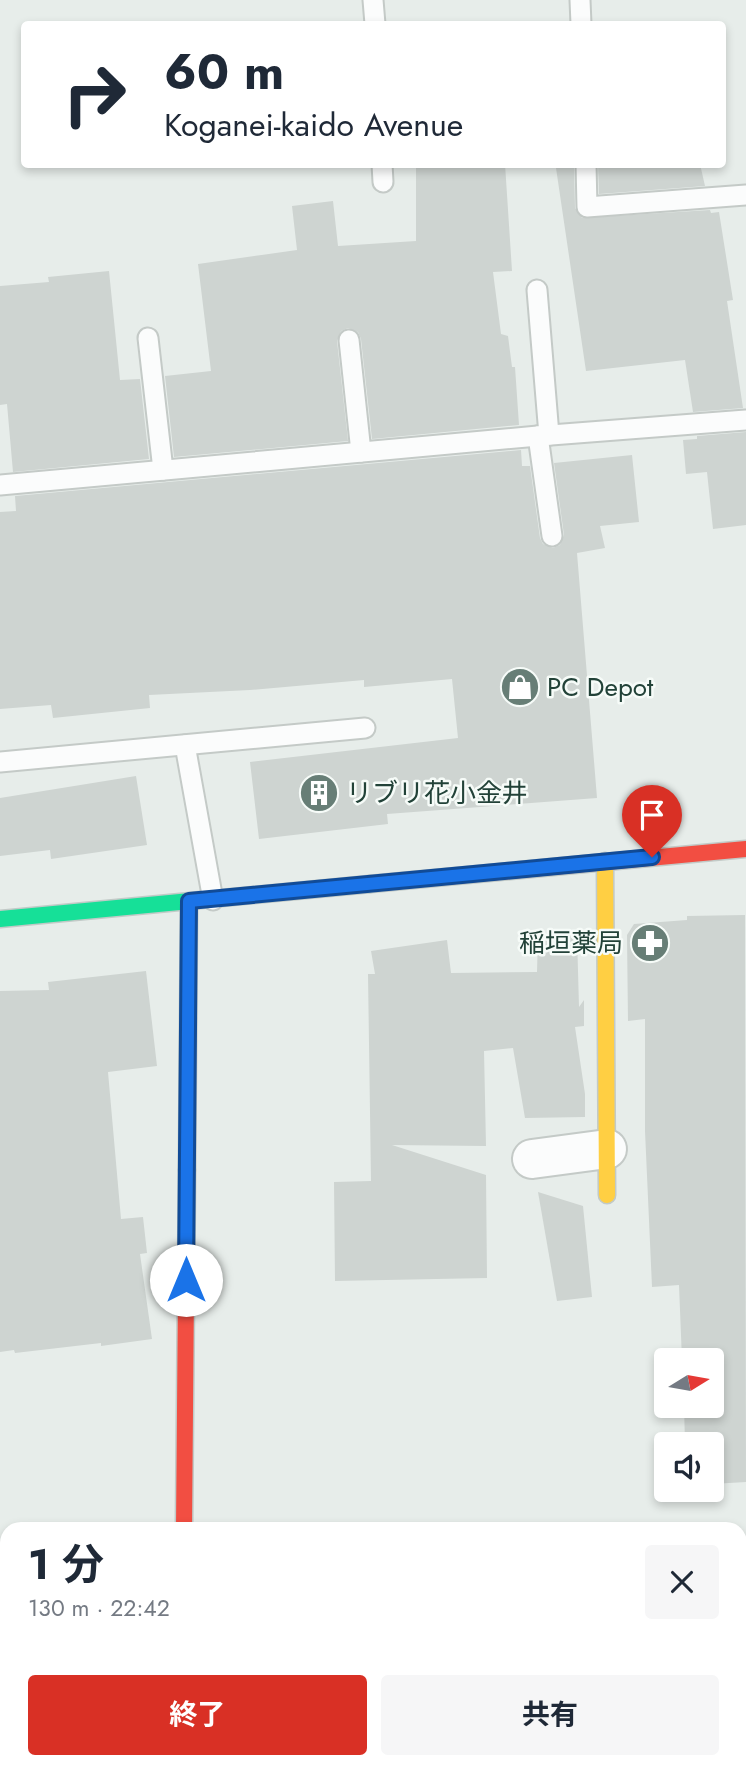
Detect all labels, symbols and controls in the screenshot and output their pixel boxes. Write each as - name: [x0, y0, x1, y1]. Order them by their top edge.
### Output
- text: 60 m: [164, 37, 284, 107]
- icon: right: [49, 49, 140, 140]
- text: Koganei-kaido Avenue: [164, 102, 463, 148]
- shop icon: PC Depot: [499, 666, 541, 708]
- place label: PC Depot: [547, 668, 654, 706]
- building icon: リブリ花小金井: [298, 772, 340, 814]
- place label: リブリ花小金井: [346, 774, 528, 812]
- pin: [622, 785, 682, 857]
- icon: arrive: [633, 796, 671, 834]
- pharmacy icon: 稲垣薬局: [629, 922, 671, 964]
- place label: 稲垣薬局: [519, 924, 623, 962]
- position arrow: [149, 1243, 223, 1317]
- north arrow: [654, 1348, 724, 1418]
- map controls: [654, 1348, 724, 1502]
- button: sound: [654, 1432, 724, 1502]
- text: 1 分: [28, 1534, 104, 1595]
- button: close: [645, 1545, 719, 1619]
- text: 130 m · 22:42: [28, 1591, 170, 1625]
- button: 終了: [28, 1675, 367, 1755]
- button: 共有: [381, 1675, 719, 1755]

